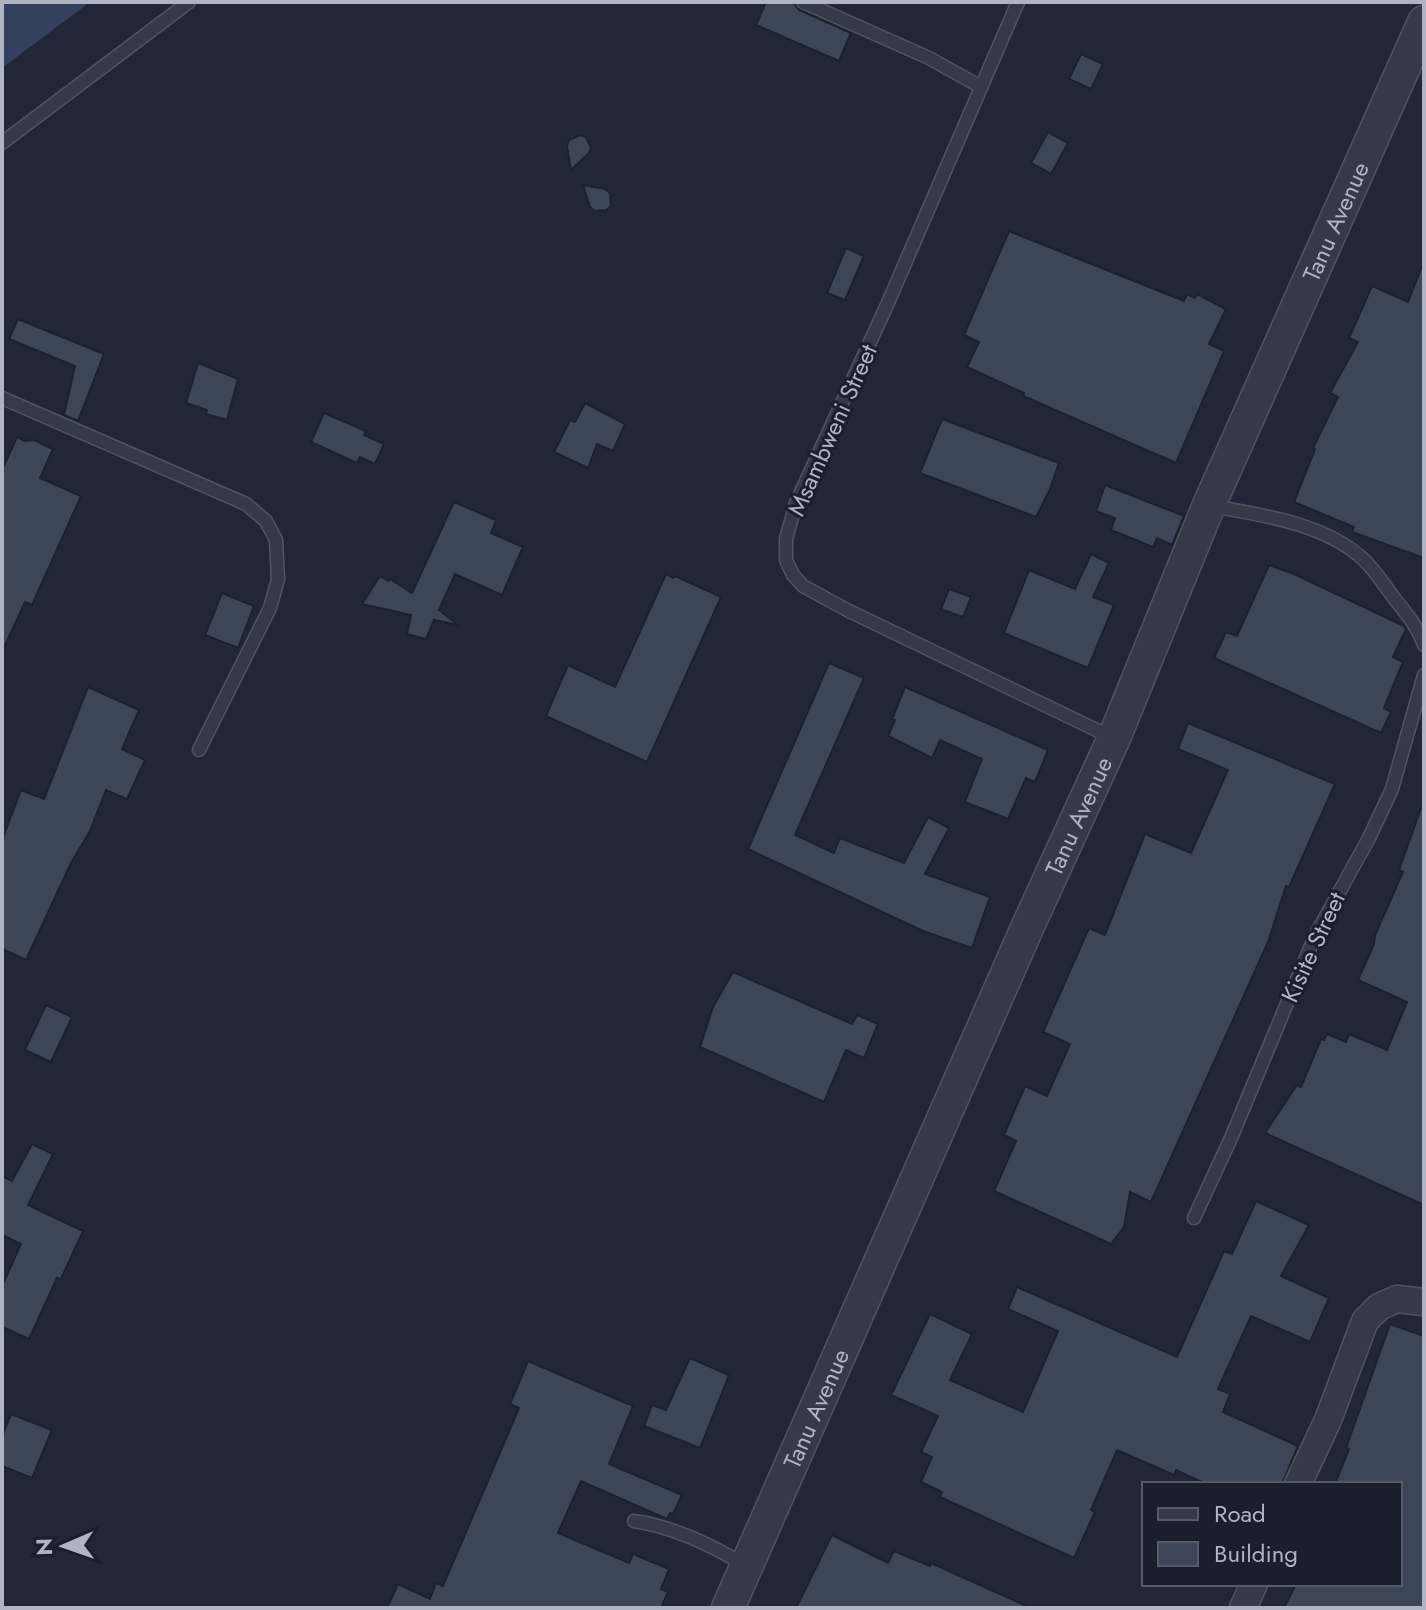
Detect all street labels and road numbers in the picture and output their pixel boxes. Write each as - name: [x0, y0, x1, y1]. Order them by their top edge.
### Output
- street label: Tanu Avenue: [1293, 156, 1377, 287]
- street label: Msambweni Street: [779, 338, 886, 521]
- street label: Tanu Avenue: [1036, 751, 1121, 881]
- street label: Kisite Street: [1272, 886, 1354, 1008]
- street label: Tanu Avenue: [774, 1343, 857, 1474]

